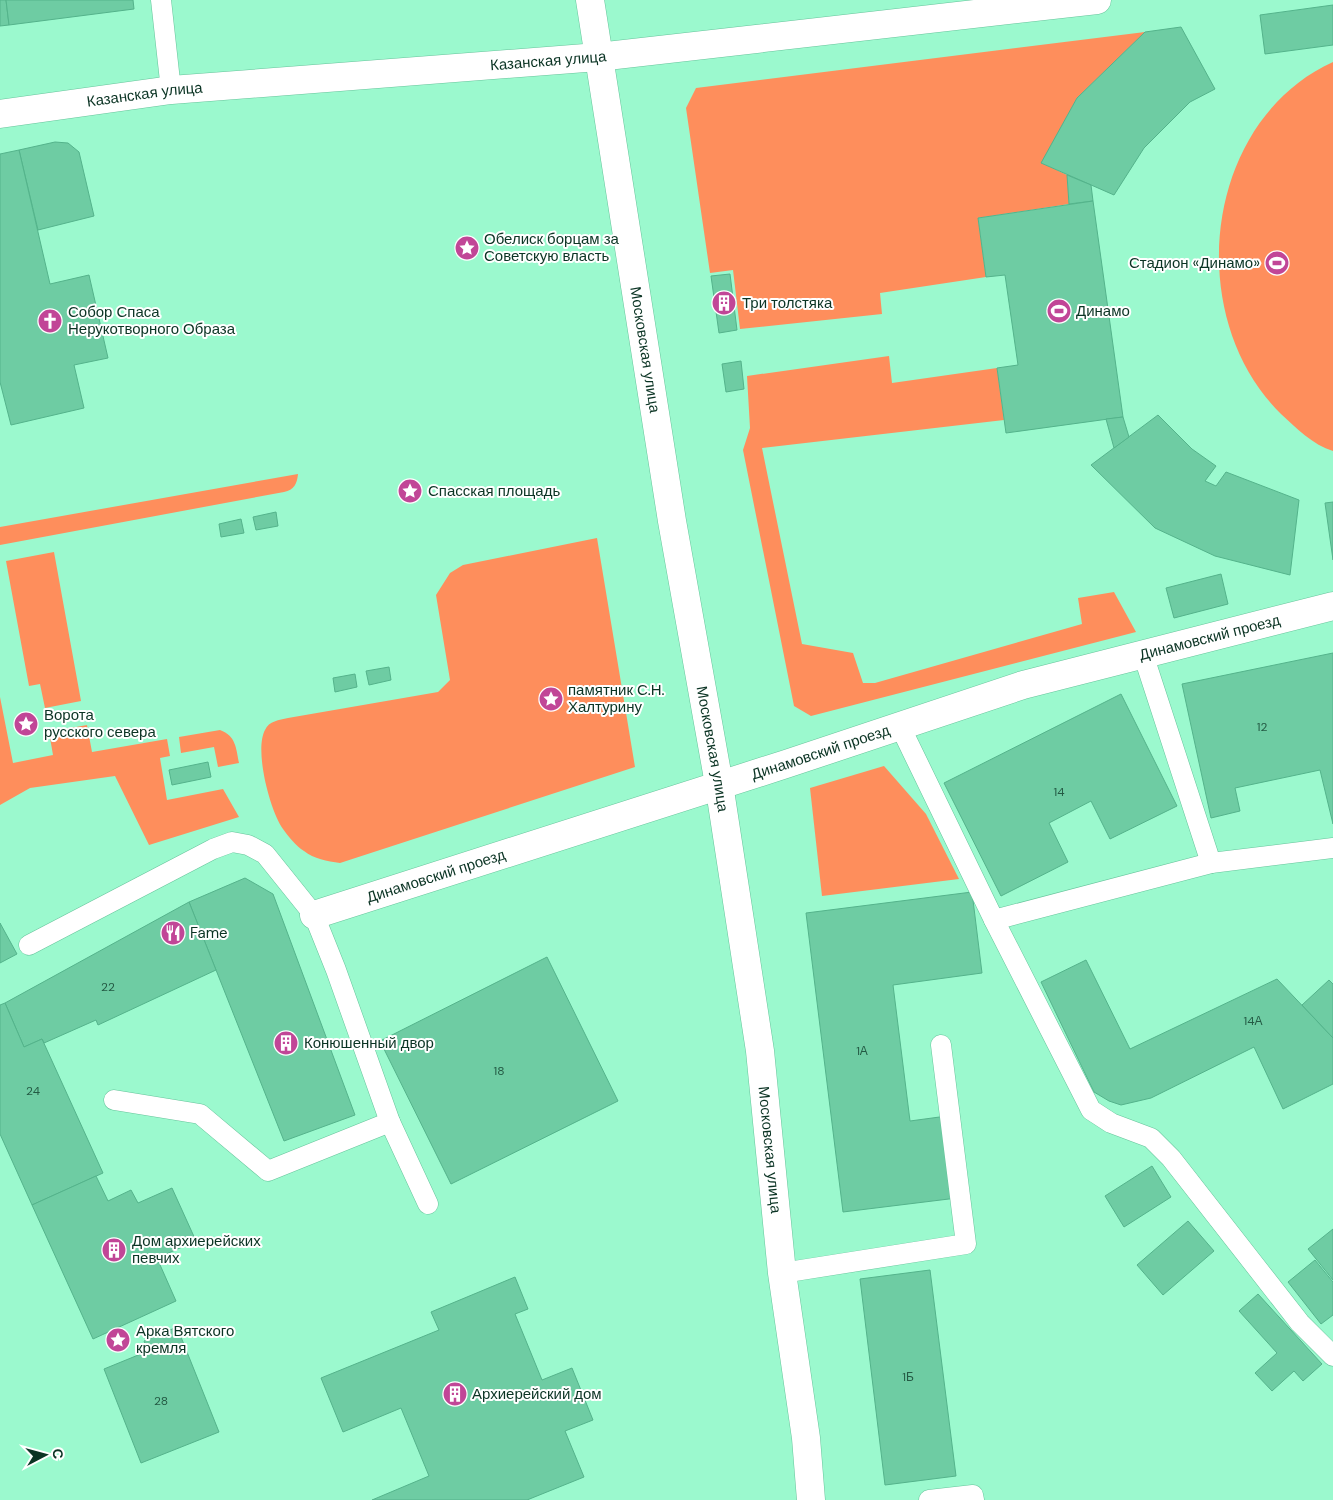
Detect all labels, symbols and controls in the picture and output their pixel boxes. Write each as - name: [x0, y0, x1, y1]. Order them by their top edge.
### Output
- street label: Казанская улица: [489, 46, 608, 75]
- street label: Казанская улица: [85, 78, 204, 112]
- place label: Обелиск борцам за Советскую власть: [484, 229, 620, 266]
- place icon: Обелиск борцам за Советскую власть: [454, 235, 480, 261]
- sports icon: Стадион «Динамо»: [1264, 250, 1290, 276]
- place label: Стадион «Динамо»: [1129, 253, 1260, 273]
- street label: Московская улица: [625, 285, 665, 415]
- building icon: Три толстяка: [711, 290, 737, 316]
- place label: Три толстяка: [742, 293, 833, 313]
- sports icon: Динамо: [1046, 298, 1072, 324]
- place label: Динамо: [1076, 301, 1130, 321]
- place label: Собор Спаса Нерукотворного Образа: [68, 302, 236, 339]
- church icon: Собор Спаса Нерукотворного Образа: [37, 308, 63, 334]
- place icon: Спасская площадь: [397, 478, 423, 504]
- place label: Спасская площадь: [428, 481, 560, 501]
- street label: Динамовский проезд: [1137, 610, 1282, 665]
- place label: памятник С.Н. Халтурину: [568, 680, 665, 717]
- street label: Московская улица: [692, 684, 733, 814]
- place icon: памятник С.Н. Халтурину: [538, 686, 564, 712]
- place label: Ворота русского севера: [44, 705, 156, 742]
- place icon: Ворота русского севера: [13, 711, 39, 737]
- house number: 12: [1257, 719, 1267, 735]
- street label: Динамовский проезд: [749, 720, 893, 784]
- house number: 14: [1053, 784, 1065, 800]
- street label: Динамовский проезд: [364, 844, 508, 908]
- restaurant icon: Fame: [160, 920, 186, 946]
- place label: Fame: [190, 923, 228, 943]
- house number: 22: [101, 979, 115, 995]
- house number: 14А: [1243, 1013, 1263, 1029]
- building icon: Конюшенный двор: [273, 1030, 299, 1056]
- place label: Конюшенный двор: [304, 1033, 434, 1053]
- house number: 1А: [856, 1043, 868, 1059]
- house number: 18: [493, 1063, 505, 1079]
- house number: 24: [26, 1083, 40, 1099]
- street label: Московская улица: [754, 1085, 786, 1215]
- place label: Дом архиерейских певчих: [132, 1231, 261, 1268]
- building icon: Дом архиерейских певчих: [101, 1237, 127, 1263]
- place label: Арка Вятского кремля: [136, 1321, 234, 1358]
- place icon: Арка Вятского кремля: [105, 1327, 131, 1353]
- house number: 1Б: [902, 1369, 914, 1385]
- building icon: Архиерейский дом: [442, 1381, 468, 1407]
- place label: Архиерейский дом: [472, 1384, 602, 1404]
- house number: 28: [154, 1393, 168, 1409]
- north arrow: [20, 1430, 70, 1480]
- text: С: [48, 1448, 67, 1460]

